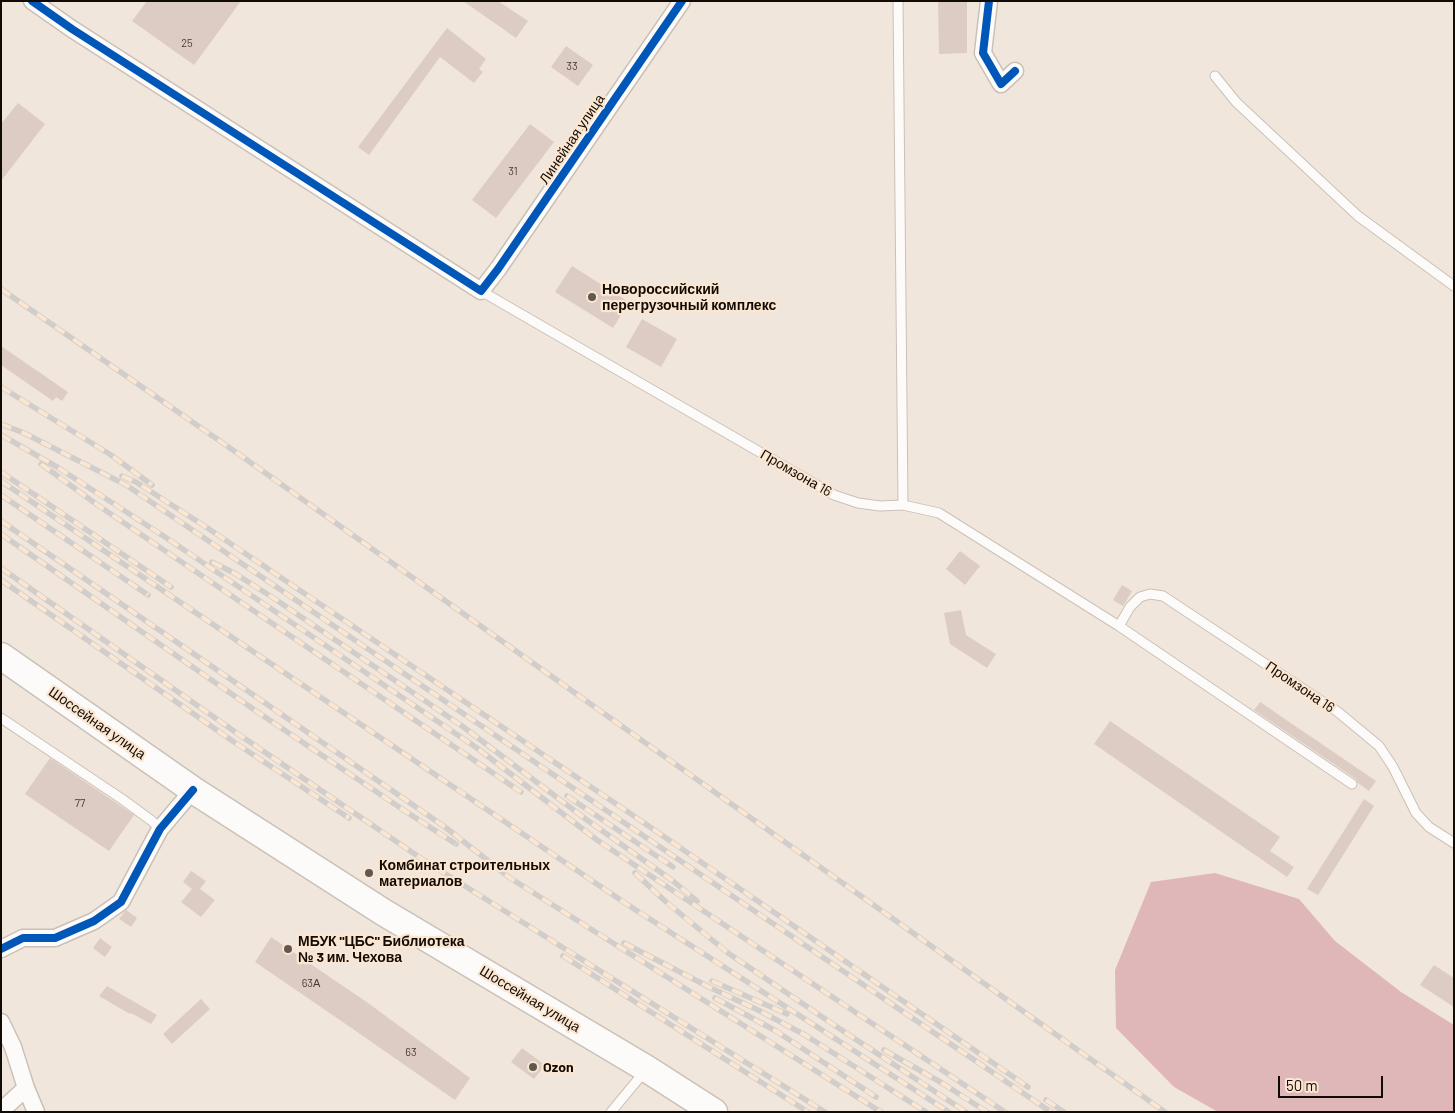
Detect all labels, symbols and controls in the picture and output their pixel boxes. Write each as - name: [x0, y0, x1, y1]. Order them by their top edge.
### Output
- house number: 25: [181, 36, 193, 50]
- house number: 33: [566, 59, 578, 73]
- street label: Линейная улица: [536, 91, 608, 187]
- house number: 31: [508, 164, 518, 178]
- place label: Новороссийский перегрузочный комплекс: [602, 281, 776, 314]
- marker: Новороссийский перегрузочный комплекс: [586, 291, 598, 303]
- street label: Промзона 16: [757, 446, 835, 500]
- street label: Промзона 16: [1262, 658, 1338, 716]
- street label: Шоссейная улица: [45, 683, 149, 763]
- house number: 77: [75, 796, 85, 810]
- place label: Комбинат строительных материалов: [379, 857, 550, 890]
- marker: Комбинат строительных материалов: [363, 867, 375, 879]
- place label: МБУК "ЦБС" Библиотека № 3 им. Чехова: [298, 933, 465, 966]
- marker: МБУК "ЦБС" Библиотека № 3 им. Чехова: [282, 943, 294, 955]
- street label: Шоссейная улица: [477, 962, 583, 1036]
- house number: 63А: [302, 976, 320, 990]
- house number: 63: [405, 1045, 417, 1059]
- place label: Ozon: [543, 1059, 574, 1075]
- marker: Ozon: [527, 1061, 539, 1073]
- scale bar: [1280, 1066, 1385, 1098]
- text: 50 m: [1286, 1076, 1318, 1094]

